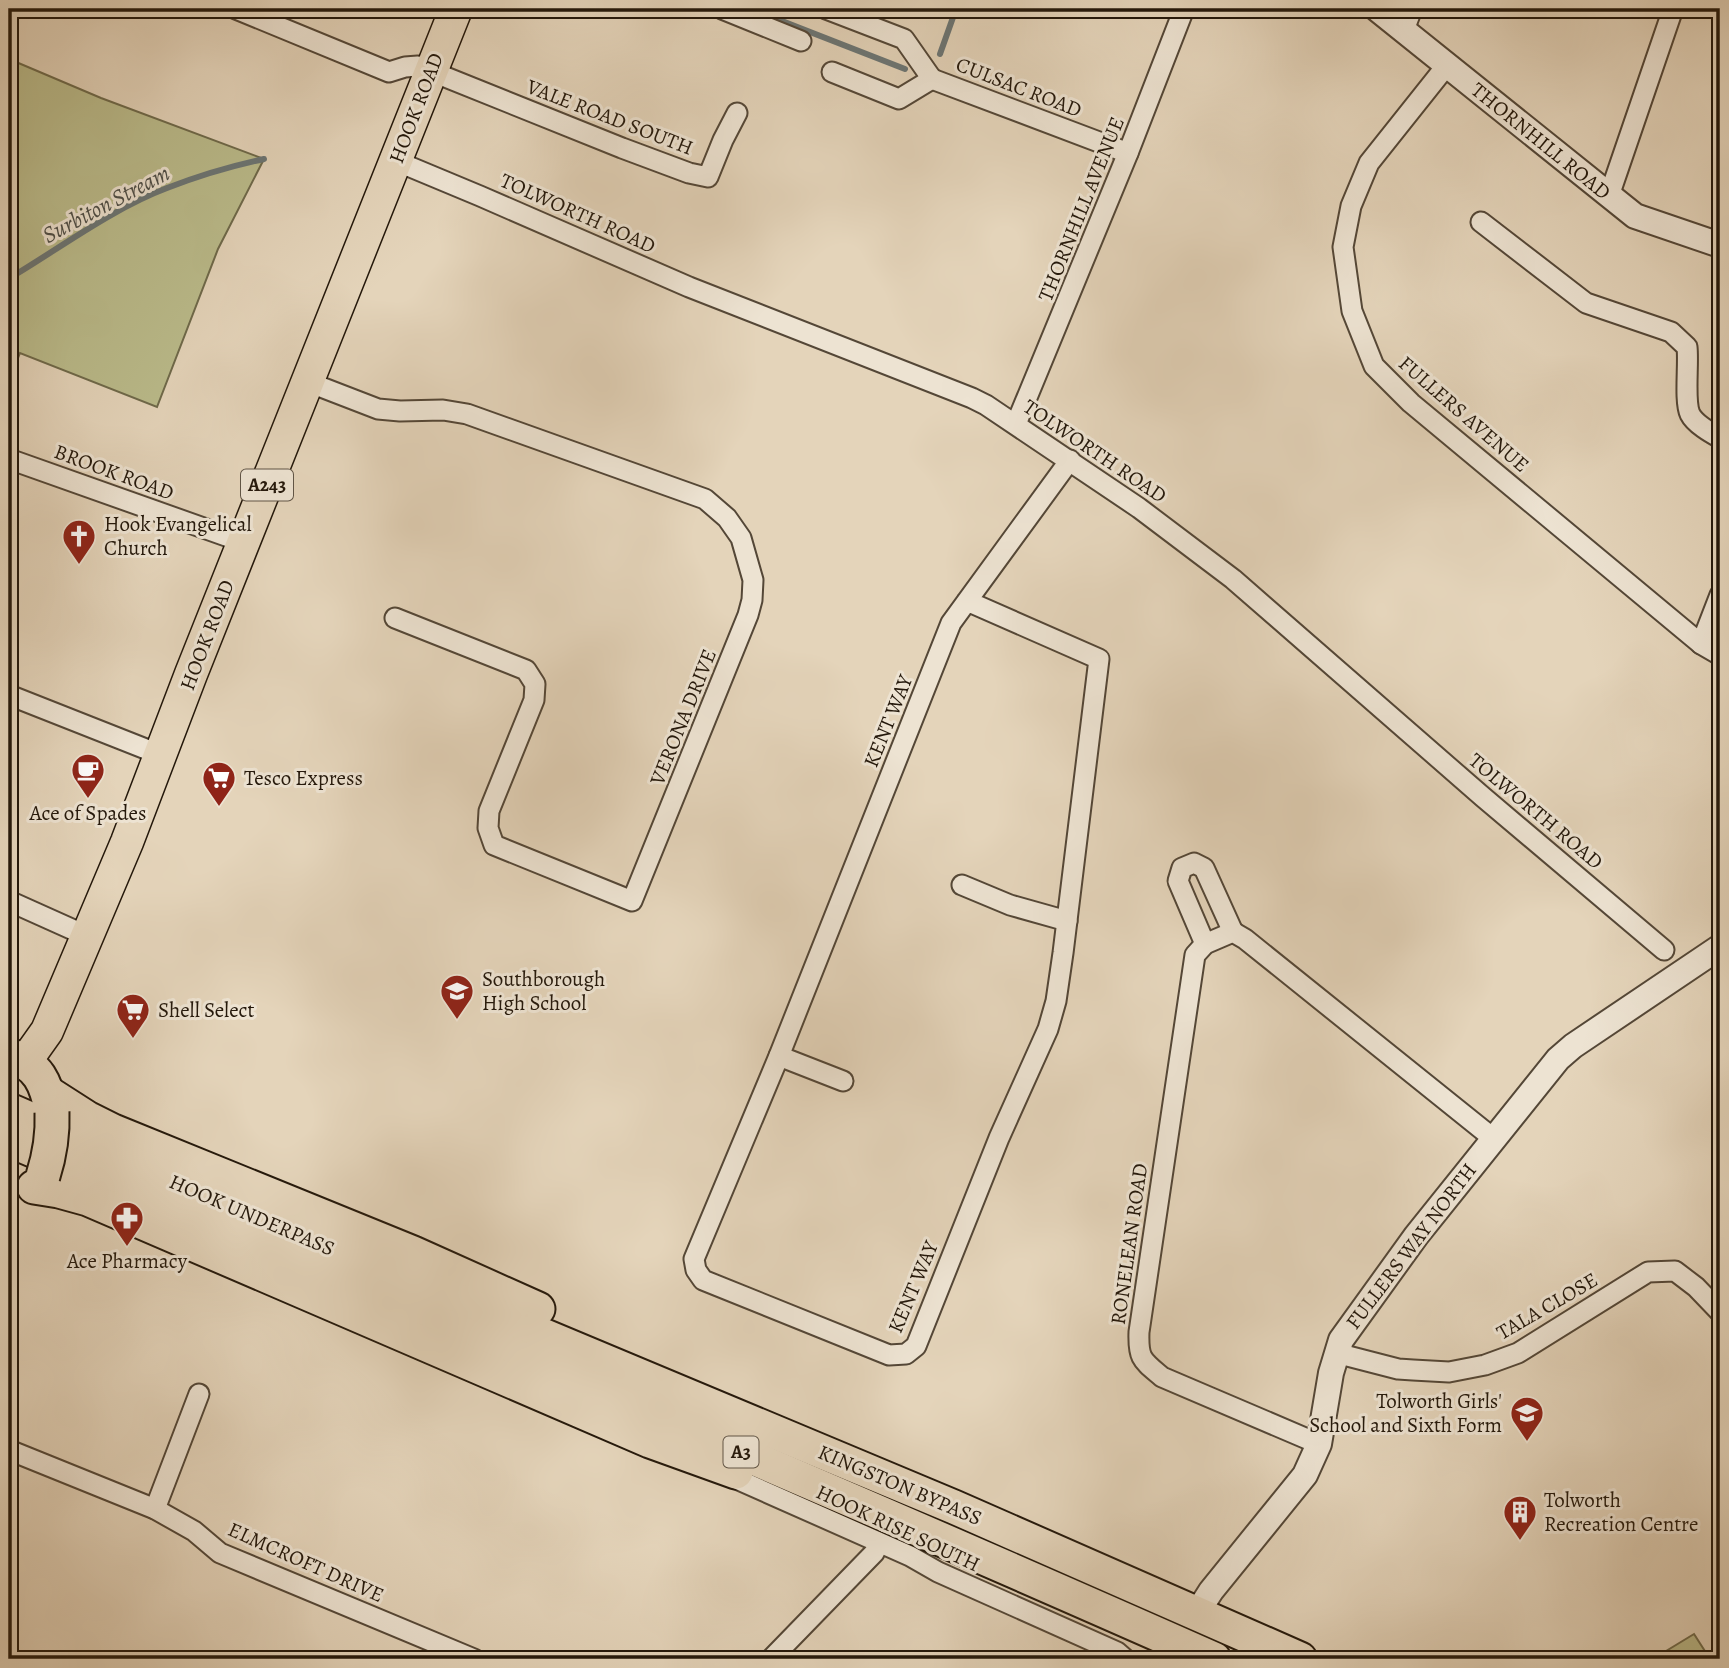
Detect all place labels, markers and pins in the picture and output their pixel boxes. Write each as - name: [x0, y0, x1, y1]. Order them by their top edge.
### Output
- place label: Hook Evangelical Church: [104, 510, 252, 562]
- church icon: Hook Evangelical Church: [60, 517, 98, 566]
- cafe icon: Ace of Spades: [69, 751, 107, 800]
- supermarket icon: Tesco Express: [200, 759, 238, 808]
- place label: Tesco Express: [244, 764, 363, 792]
- place label: Ace of Spades: [29, 799, 146, 827]
- place label: Southborough High School: [482, 965, 605, 1017]
- school or university icon: Southborough High School: [438, 972, 476, 1021]
- supermarket icon: Shell Select: [114, 991, 152, 1040]
- place label: Shell Select: [158, 996, 255, 1024]
- pharmacy icon: Ace Pharmacy: [108, 1199, 146, 1248]
- place label: Ace Pharmacy: [66, 1247, 188, 1275]
- place label: Tolworth Girls' School and Sixth Form: [1309, 1387, 1502, 1439]
- school or university icon: Tolworth Girls' School and Sixth Form: [1508, 1394, 1546, 1443]
- place label: Tolworth Recreation Centre: [1544, 1486, 1698, 1538]
- building icon: Tolworth Recreation Centre: [1501, 1493, 1539, 1542]

